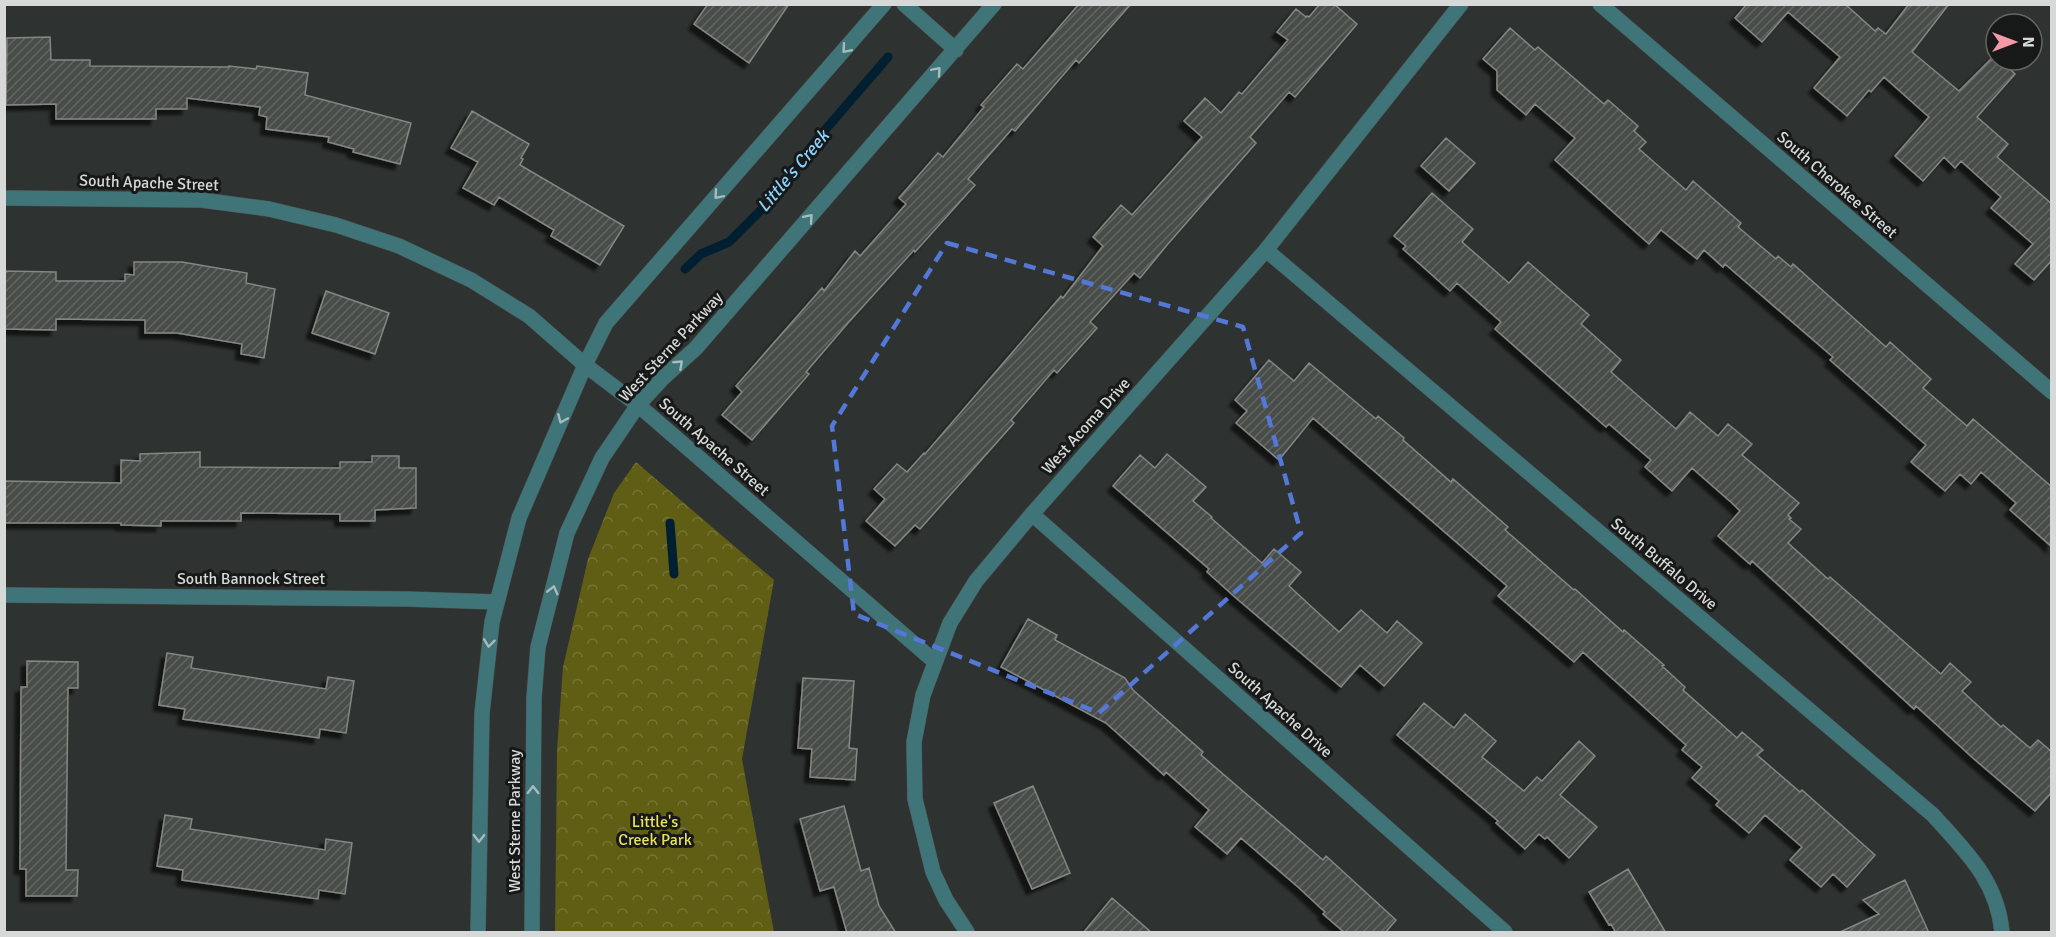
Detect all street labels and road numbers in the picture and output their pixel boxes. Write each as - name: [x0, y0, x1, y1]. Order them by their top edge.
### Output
- street label: South Cherokee Street: [1773, 127, 1902, 243]
- street label: South Apache Street: [79, 171, 219, 195]
- street label: West Sterne Parkway: [615, 287, 727, 406]
- street label: West Acoma Drive: [1038, 374, 1134, 478]
- street label: South Apache Street: [655, 394, 774, 501]
- street label: South Buffalo Drive: [1607, 514, 1721, 614]
- street label: South Bannock Street: [177, 569, 325, 589]
- street label: South Apache Drive: [1224, 658, 1336, 762]
- street label: West Sterne Parkway: [505, 749, 525, 893]

